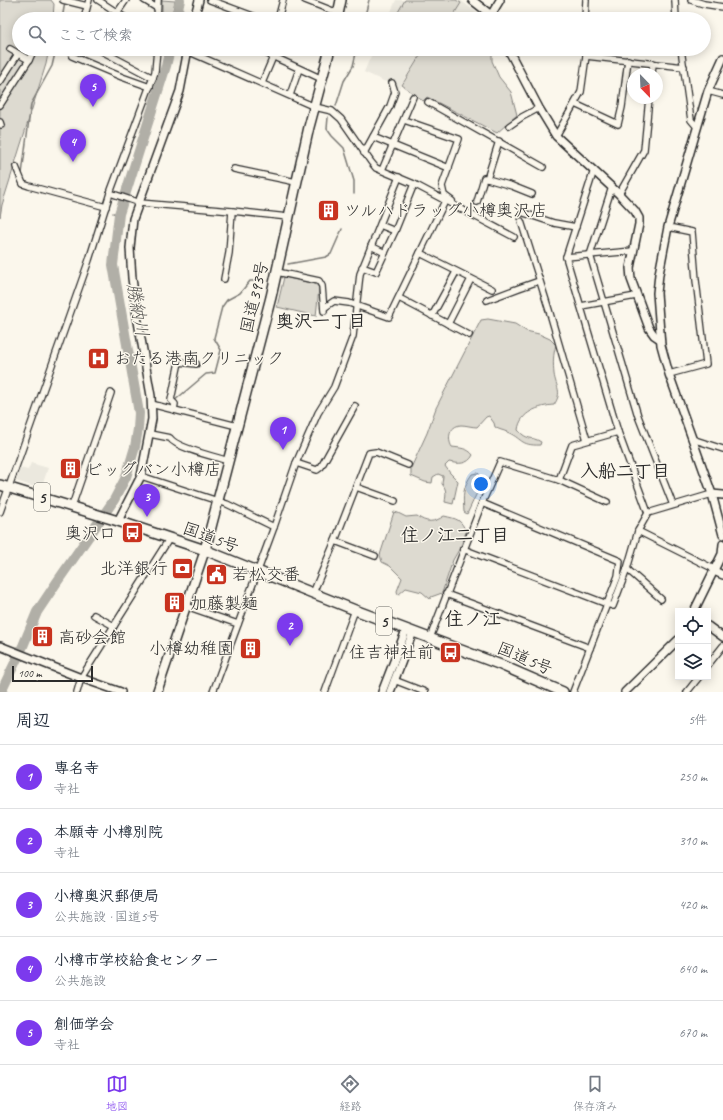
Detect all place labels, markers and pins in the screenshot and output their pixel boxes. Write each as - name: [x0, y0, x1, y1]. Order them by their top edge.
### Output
- pin: 5: [80, 74, 106, 107]
- pin: 4: [60, 129, 86, 162]
- building icon: ツルハドラッグ小樽奥沢店: [316, 197, 342, 223]
- place label: ツルハドラッグ小樽奥沢店: [344, 200, 547, 221]
- hospital icon: おたる港南クリニック: [85, 345, 111, 371]
- place label: おたる港南クリニック: [114, 348, 284, 369]
- pin: 1: [270, 417, 296, 450]
- building icon: ビッグバン小樽店: [58, 456, 84, 482]
- place label: ビッグバン小樽店: [86, 459, 221, 480]
- pin: 3: [134, 484, 160, 517]
- bus stop icon: 奥沢口: [119, 520, 145, 546]
- place label: 奥沢口: [65, 523, 116, 544]
- bank icon: 北洋銀行: [170, 555, 196, 581]
- place label: 北洋銀行: [100, 558, 168, 579]
- public building icon: 若松交番: [203, 561, 229, 587]
- place label: 若松交番: [232, 564, 300, 585]
- building icon: 加藤製麺: [162, 590, 188, 616]
- place label: 加藤製麺: [190, 593, 258, 614]
- pin: 2: [277, 613, 303, 646]
- building icon: 高砂会館: [30, 624, 56, 650]
- place label: 高砂会館: [58, 627, 126, 648]
- building icon: 小樽幼稚園: [237, 635, 263, 661]
- place label: 小樽幼稚園: [149, 638, 234, 659]
- bus stop icon: 住吉神社前: [437, 639, 463, 665]
- place label: 住吉神社前: [349, 642, 434, 663]

